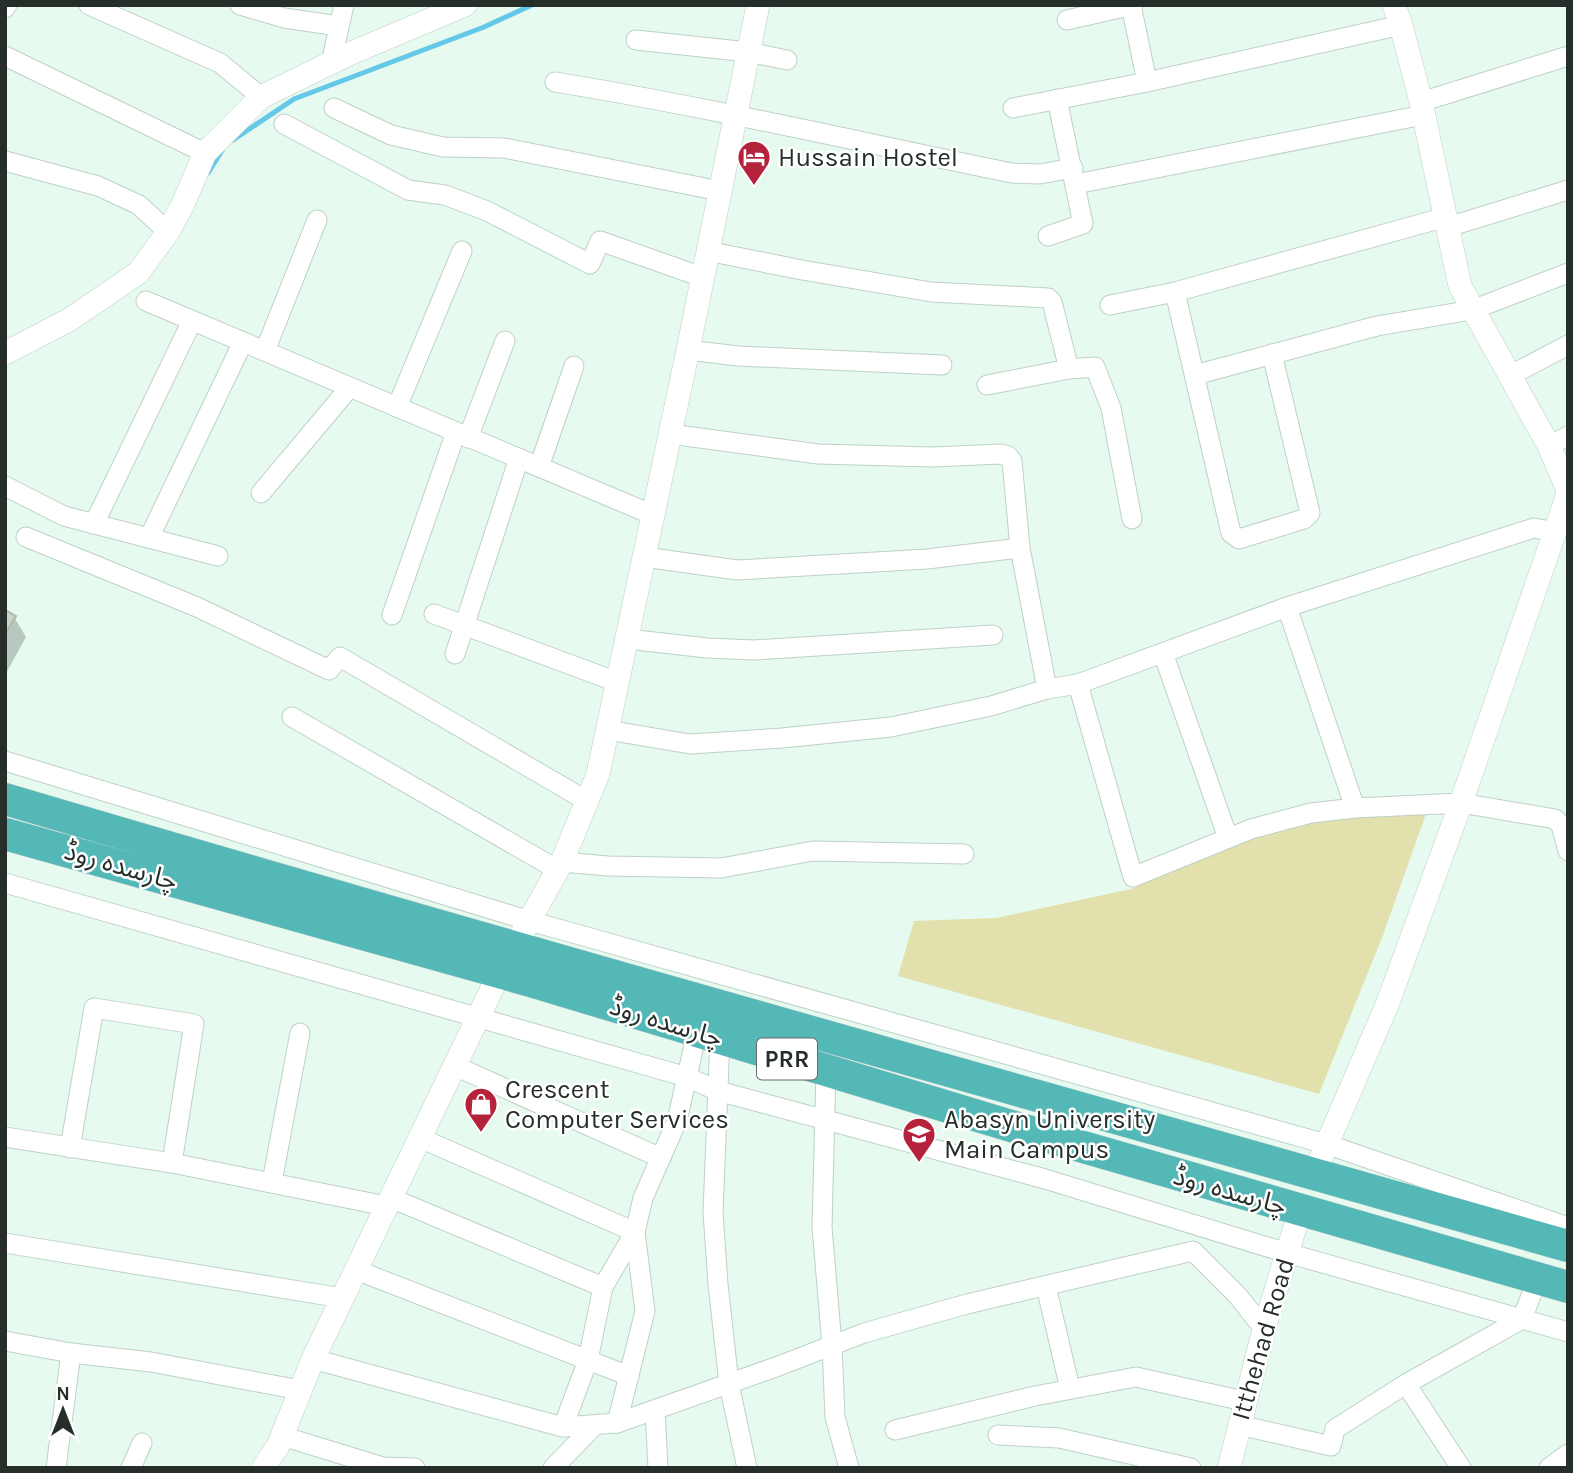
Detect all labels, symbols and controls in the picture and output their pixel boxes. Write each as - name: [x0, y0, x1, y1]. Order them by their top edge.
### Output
- hotel icon: Hussain Hostel: [735, 138, 773, 187]
- place label: Hussain Hostel: [778, 142, 958, 173]
- street label: چارسدہ روڈ: [61, 835, 181, 898]
- street label: چارسدہ روڈ: [606, 990, 726, 1055]
- road number: PRR: [757, 1038, 817, 1079]
- place label: Crescent Computer Services: [505, 1074, 729, 1135]
- shop icon: Crescent Computer Services: [462, 1085, 500, 1134]
- place label: Abasyn University Main Campus: [944, 1104, 1155, 1165]
- school or university icon: Abasyn University Main Campus: [900, 1115, 938, 1164]
- street label: چارسدہ روڈ: [1170, 1160, 1290, 1223]
- street label: Itthehad Road: [1225, 1254, 1301, 1424]
- north arrow: [28, 1375, 98, 1445]
- text: N: [56, 1383, 70, 1405]

